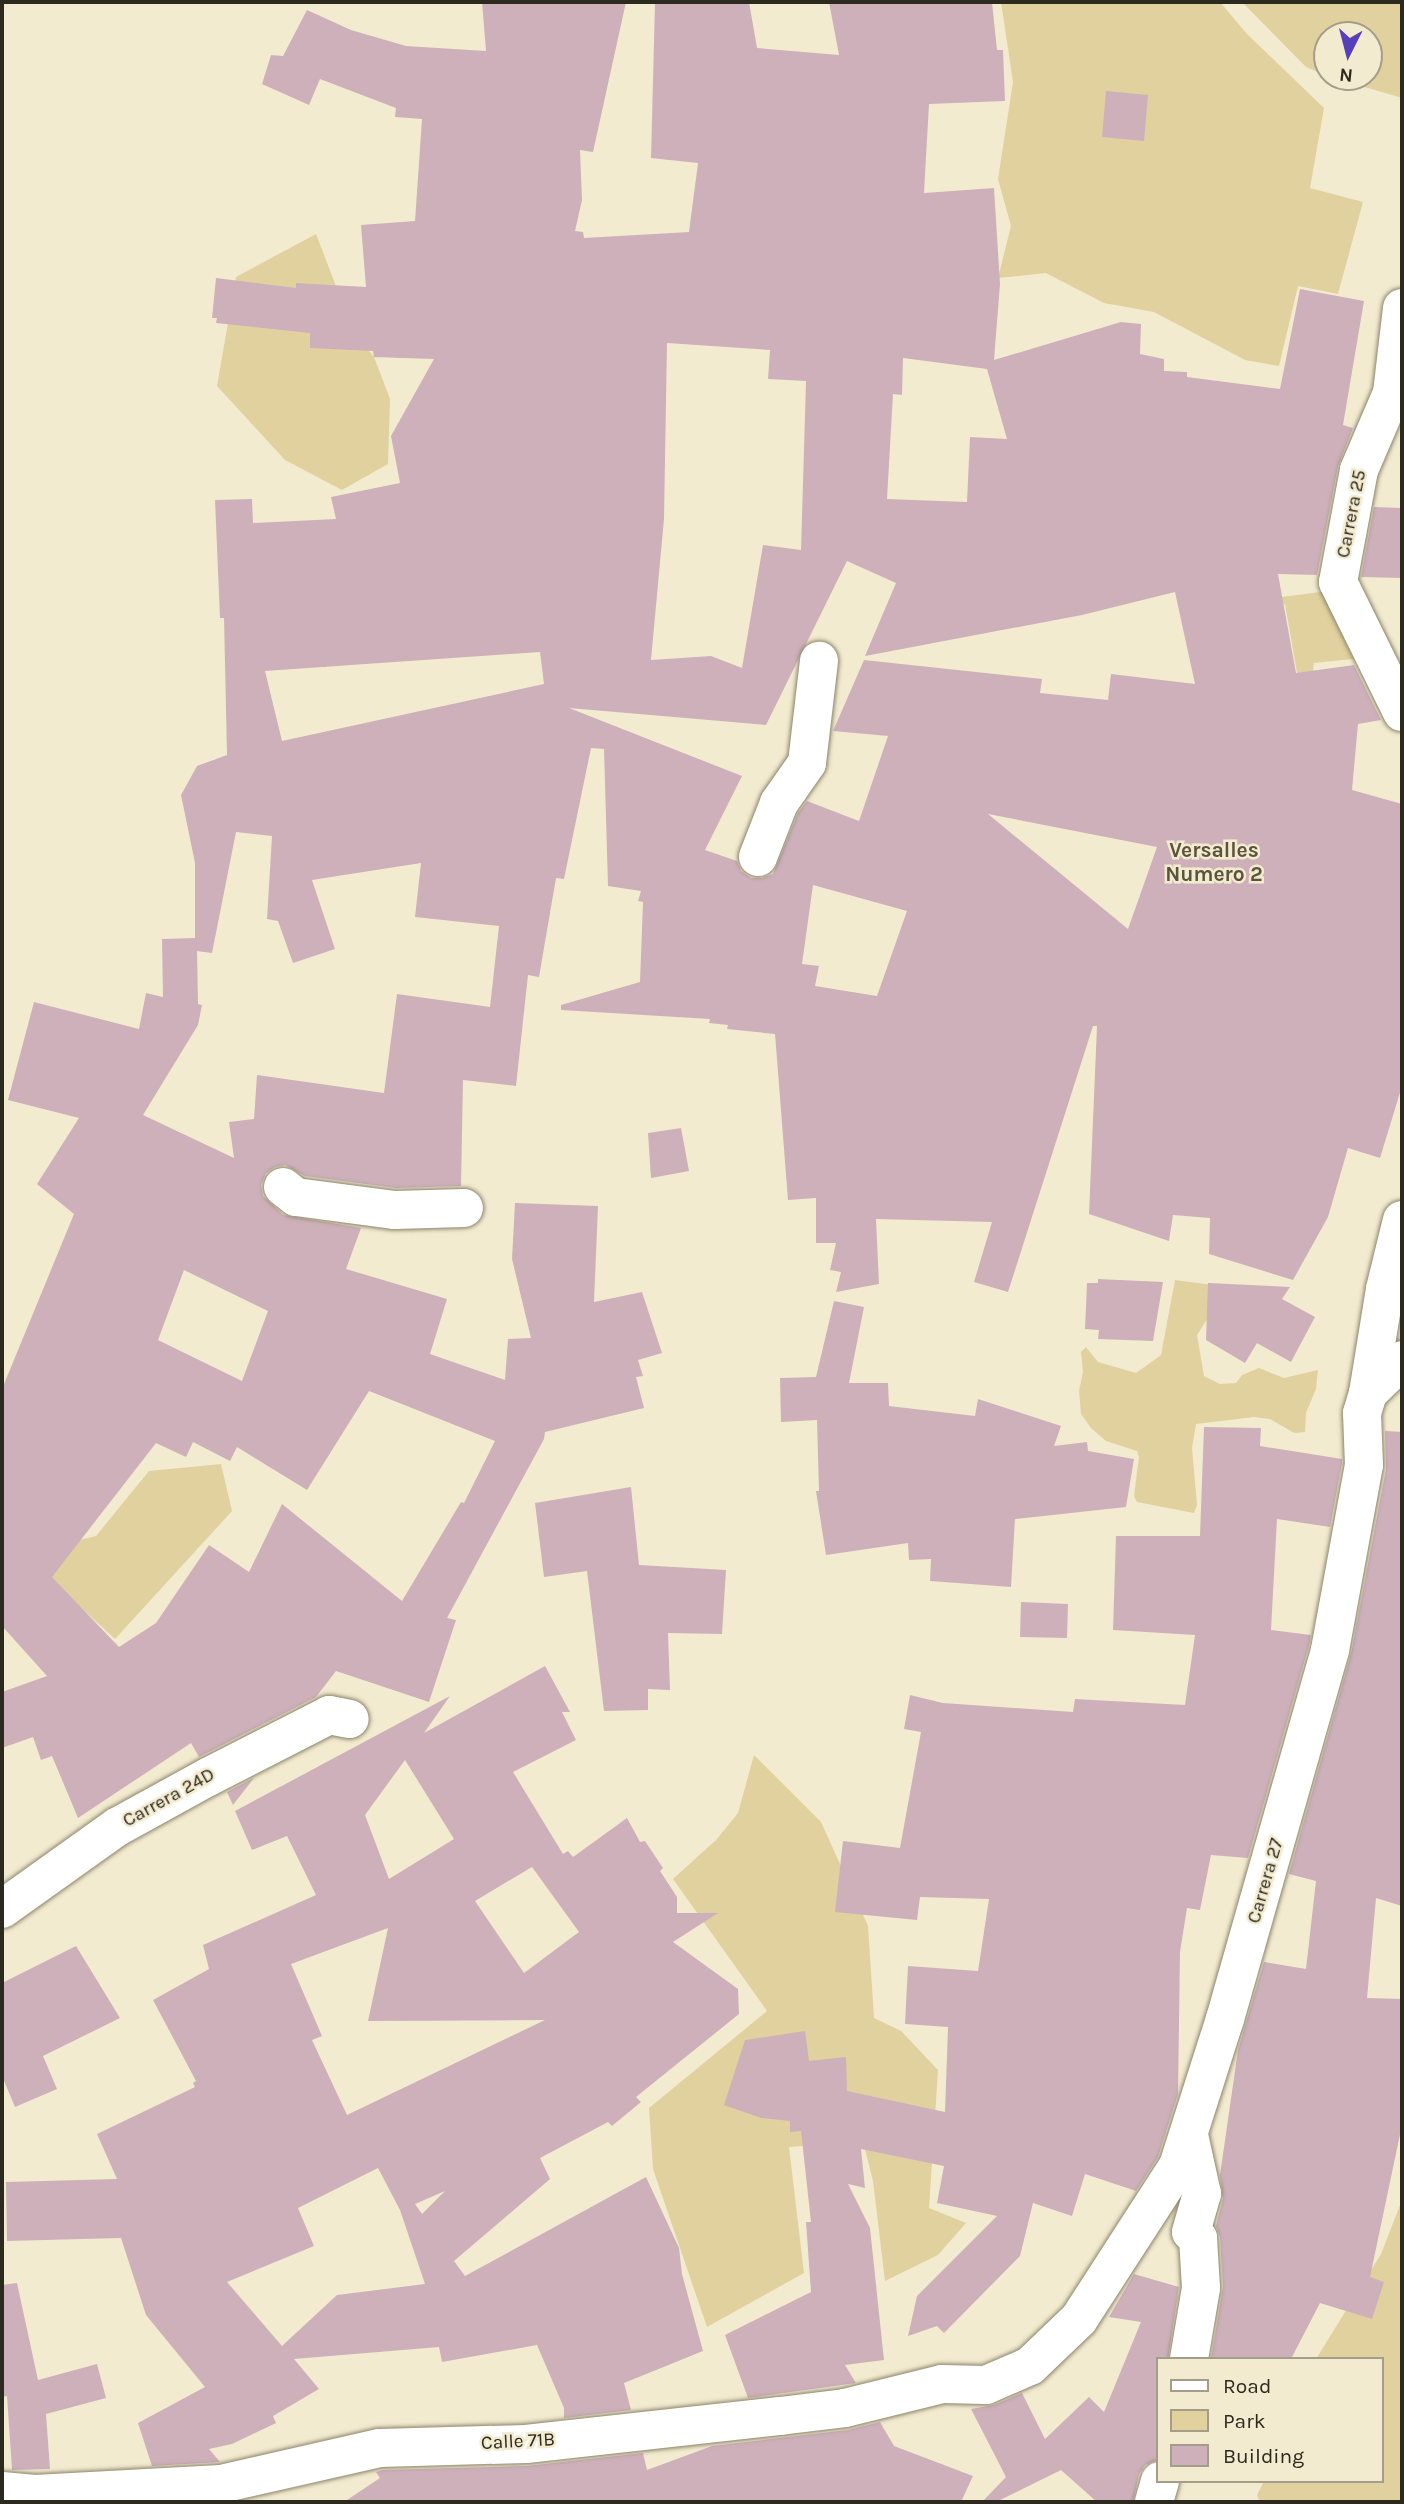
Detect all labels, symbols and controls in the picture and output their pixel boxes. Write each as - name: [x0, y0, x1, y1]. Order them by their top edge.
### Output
- north arrow: [1313, 21, 1383, 91]
- text: N: [1338, 63, 1354, 87]
- street label: Carrera 25: [1332, 468, 1372, 560]
- district label: Versalles Numero 2: [1165, 837, 1263, 887]
- street label: Carrera 24D: [119, 1763, 219, 1833]
- street label: Carrera 27: [1243, 1836, 1289, 1926]
- legend: [1156, 2357, 1383, 2483]
- text: Road: [1223, 2374, 1271, 2398]
- text: Park: [1223, 2409, 1266, 2433]
- street label: Calle 71B: [480, 2429, 556, 2455]
- text: Building: [1223, 2444, 1304, 2468]

